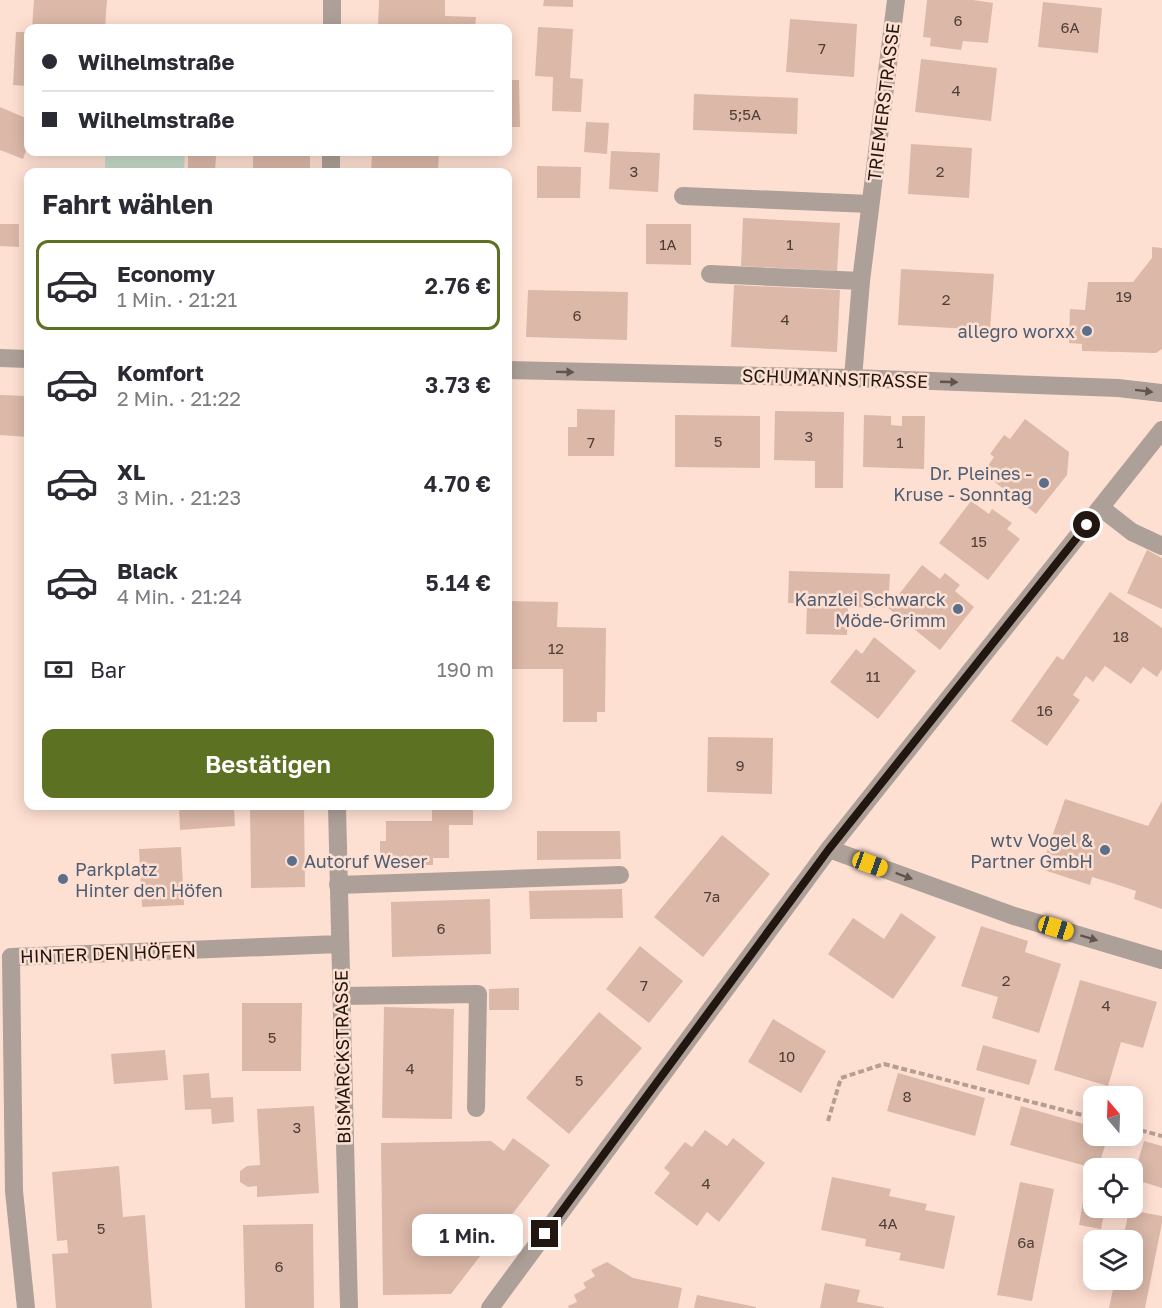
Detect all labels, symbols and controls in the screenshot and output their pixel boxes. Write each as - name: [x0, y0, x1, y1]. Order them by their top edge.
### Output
- house number: 6: [953, 11, 963, 29]
- house number: 6A: [1060, 18, 1080, 36]
- street label: TRIEMERSTRASSE: [862, 22, 904, 182]
- house number: 7: [818, 39, 826, 57]
- text: Wilhelmstraße: [78, 48, 234, 75]
- house number: 4: [951, 81, 961, 99]
- house number: 5;5A: [729, 105, 761, 123]
- text: Wilhelmstraße: [78, 106, 234, 133]
- house number: 3: [630, 162, 638, 180]
- house number: 2: [936, 162, 944, 180]
- text: Fahrt wählen: [42, 188, 213, 220]
- house number: 1A: [659, 235, 677, 253]
- house number: 1: [786, 235, 794, 253]
- icon: car: [45, 258, 99, 312]
- text: Economy: [117, 260, 215, 287]
- text: 2.76 €: [425, 272, 491, 299]
- text: 1 Min. · 21:21: [117, 287, 237, 311]
- house number: 19: [1116, 287, 1132, 305]
- house number: 2: [942, 290, 950, 308]
- house number: 6: [572, 306, 582, 324]
- house number: 4: [780, 310, 790, 328]
- place label: allegro worxx: [957, 320, 1075, 342]
- marker: allegro worxx: [1080, 324, 1094, 338]
- icon: car: [45, 357, 99, 411]
- text: Komfort: [117, 359, 204, 386]
- street label: SCHUMANNSTRASSE: [742, 364, 928, 392]
- one-way arrow: [556, 367, 575, 377]
- text: 3.73 €: [425, 371, 491, 398]
- one-way arrow: [940, 377, 959, 386]
- text: 2 Min. · 21:22: [117, 386, 241, 410]
- one-way arrow: [1135, 386, 1154, 396]
- house number: 3: [805, 427, 813, 445]
- house number: 5: [714, 432, 722, 450]
- house number: 7: [587, 433, 595, 451]
- house number: 1: [896, 433, 904, 451]
- icon: car: [45, 456, 99, 510]
- text: XL: [117, 458, 145, 485]
- place label: Dr. Pleines - Kruse - Sonntag: [893, 462, 1032, 505]
- text: 4.70 €: [424, 470, 491, 497]
- marker: Dr. Pleines - Kruse - Sonntag: [1037, 476, 1051, 490]
- text: 3 Min. · 21:23: [117, 485, 241, 509]
- route start: [1073, 511, 1100, 538]
- house number: 15: [971, 532, 987, 550]
- icon: car: [45, 555, 99, 609]
- text: Black: [117, 557, 178, 584]
- text: 5.14 €: [425, 569, 491, 596]
- text: 4 Min. · 21:24: [117, 584, 242, 608]
- place label: Kanzlei Schwarck Möde-Grimm: [795, 588, 946, 631]
- marker: Kanzlei Schwarck Möde-Grimm: [951, 602, 965, 616]
- house number: 18: [1113, 627, 1129, 645]
- house number: 12: [548, 639, 564, 657]
- icon: cash: [42, 653, 75, 686]
- text: Bar: [90, 656, 126, 683]
- text: 190 m: [437, 657, 494, 681]
- house number: 11: [866, 667, 880, 685]
- house number: 16: [1037, 701, 1053, 719]
- button: Bestätigen: [42, 729, 494, 798]
- house number: 9: [735, 756, 745, 774]
- place label: wtv Vogel & Partner GmbH: [970, 829, 1093, 872]
- marker: wtv Vogel & Partner GmbH: [1098, 843, 1112, 857]
- car: [850, 849, 890, 879]
- place label: Autoruf Weser: [304, 850, 428, 872]
- marker: Autoruf Weser: [285, 854, 299, 868]
- place label: Parkplatz Hinter den Höfen: [75, 858, 223, 901]
- marker: Parkplatz Hinter den Höfen: [56, 872, 70, 886]
- one-way arrow: [895, 872, 913, 882]
- house number: 7a: [704, 887, 720, 905]
- car: [1036, 914, 1076, 942]
- house number: 6: [436, 919, 446, 937]
- one-way arrow: [1080, 934, 1098, 943]
- street label: HINTER DEN HÖFEN: [20, 939, 196, 967]
- street label: BISMARCKSTRASSE: [329, 970, 355, 1144]
- house number: 2: [1002, 971, 1010, 989]
- house number: 7: [640, 976, 648, 994]
- house number: 4: [1101, 996, 1111, 1014]
- house number: 5: [268, 1028, 276, 1046]
- house number: 10: [779, 1047, 795, 1065]
- house number: 4: [405, 1059, 415, 1077]
- house number: 5: [575, 1071, 583, 1089]
- north arrow: [1083, 1086, 1143, 1146]
- map controls: [1083, 1086, 1143, 1290]
- house number: 8: [902, 1087, 912, 1105]
- house number: 3: [293, 1118, 301, 1136]
- button: locate: [1083, 1158, 1143, 1218]
- house number: 4: [701, 1174, 711, 1192]
- callout: 1 Min.: [413, 1213, 524, 1255]
- house number: 4A: [878, 1214, 898, 1232]
- house number: 5: [97, 1219, 105, 1237]
- route end: [531, 1220, 558, 1247]
- text: 1 Min.: [439, 1223, 496, 1247]
- button: layers: [1083, 1230, 1143, 1290]
- house number: 6a: [1017, 1233, 1035, 1251]
- house number: 6: [274, 1257, 284, 1275]

